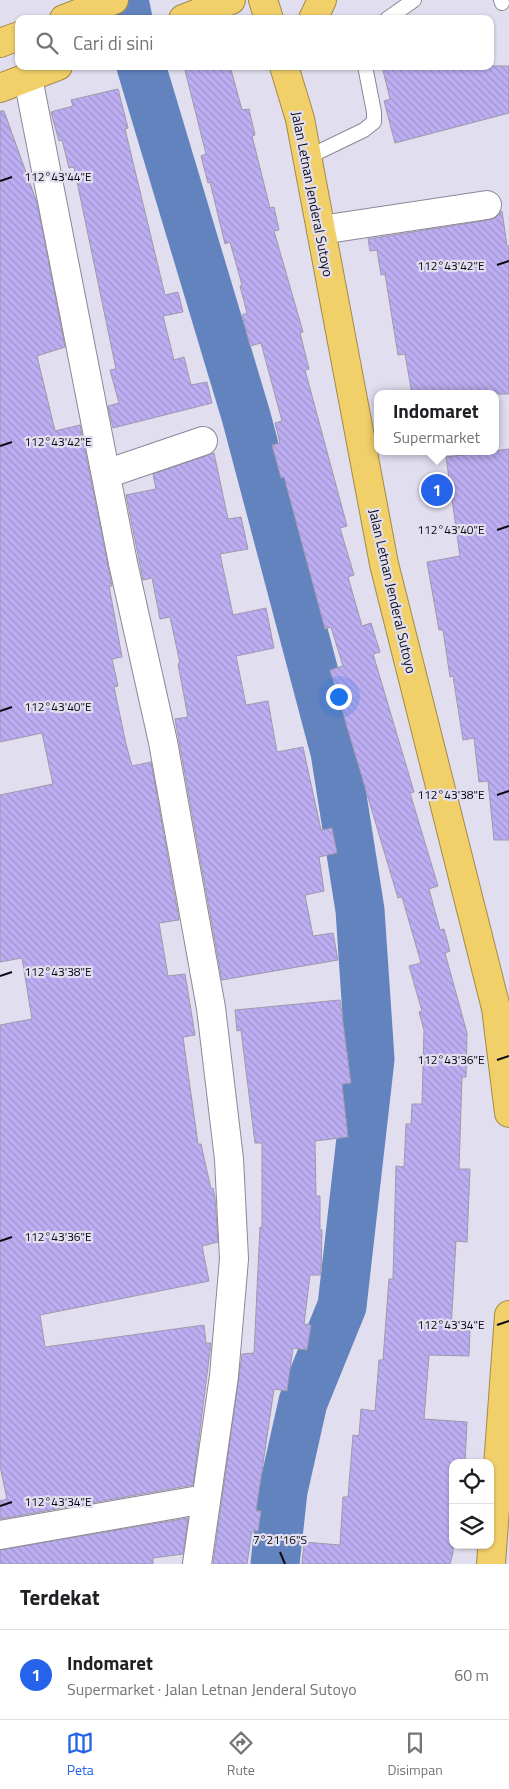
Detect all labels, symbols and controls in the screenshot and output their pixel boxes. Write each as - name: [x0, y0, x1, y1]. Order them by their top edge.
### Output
- search box: [15, 15, 494, 70]
- text: Cari di sini: [73, 28, 154, 57]
- icon: search: [33, 29, 61, 57]
- street label: Jalan Letnan Jenderal Sutoyo: [287, 110, 339, 278]
- text: 112°43'44"E: [24, 167, 92, 186]
- text: 112°43'42"E: [417, 256, 485, 275]
- popup: [374, 390, 499, 455]
- text: Indomaret: [393, 396, 479, 425]
- text: Supermarket: [393, 425, 480, 449]
- text: 112°43'42"E: [24, 432, 92, 451]
- pin: 1: [421, 471, 453, 509]
- street label: Jalan Letnan Jenderal Sutoyo: [364, 507, 422, 675]
- text: 112°43'40"E: [417, 520, 485, 539]
- your location: [326, 684, 352, 710]
- text: 112°43'40"E: [24, 697, 92, 716]
- text: 112°43'38"E: [417, 785, 485, 804]
- text: 112°43'38"E: [24, 962, 92, 981]
- text: 112°43'36"E: [417, 1050, 485, 1069]
- text: 112°43'36"E: [24, 1227, 92, 1246]
- text: 112°43'34"E: [417, 1315, 485, 1334]
- map controls: [449, 1459, 494, 1549]
- button: locate: [449, 1459, 494, 1504]
- text: 112°43'34"E: [24, 1492, 92, 1511]
- button: layers: [449, 1504, 494, 1549]
- text: 7°21'16"S: [253, 1530, 307, 1549]
- text: Terdekat: [20, 1581, 100, 1613]
- text: Indomaret: [67, 1648, 153, 1677]
- text: 1: [32, 1663, 40, 1687]
- text: 60 m: [454, 1663, 489, 1687]
- text: Supermarket · Jalan Letnan Jenderal Sutoyo: [67, 1677, 357, 1701]
- tab: Peta: [66, 1729, 94, 1780]
- tab: Rute: [227, 1729, 255, 1780]
- tab: Disimpan: [387, 1729, 443, 1780]

